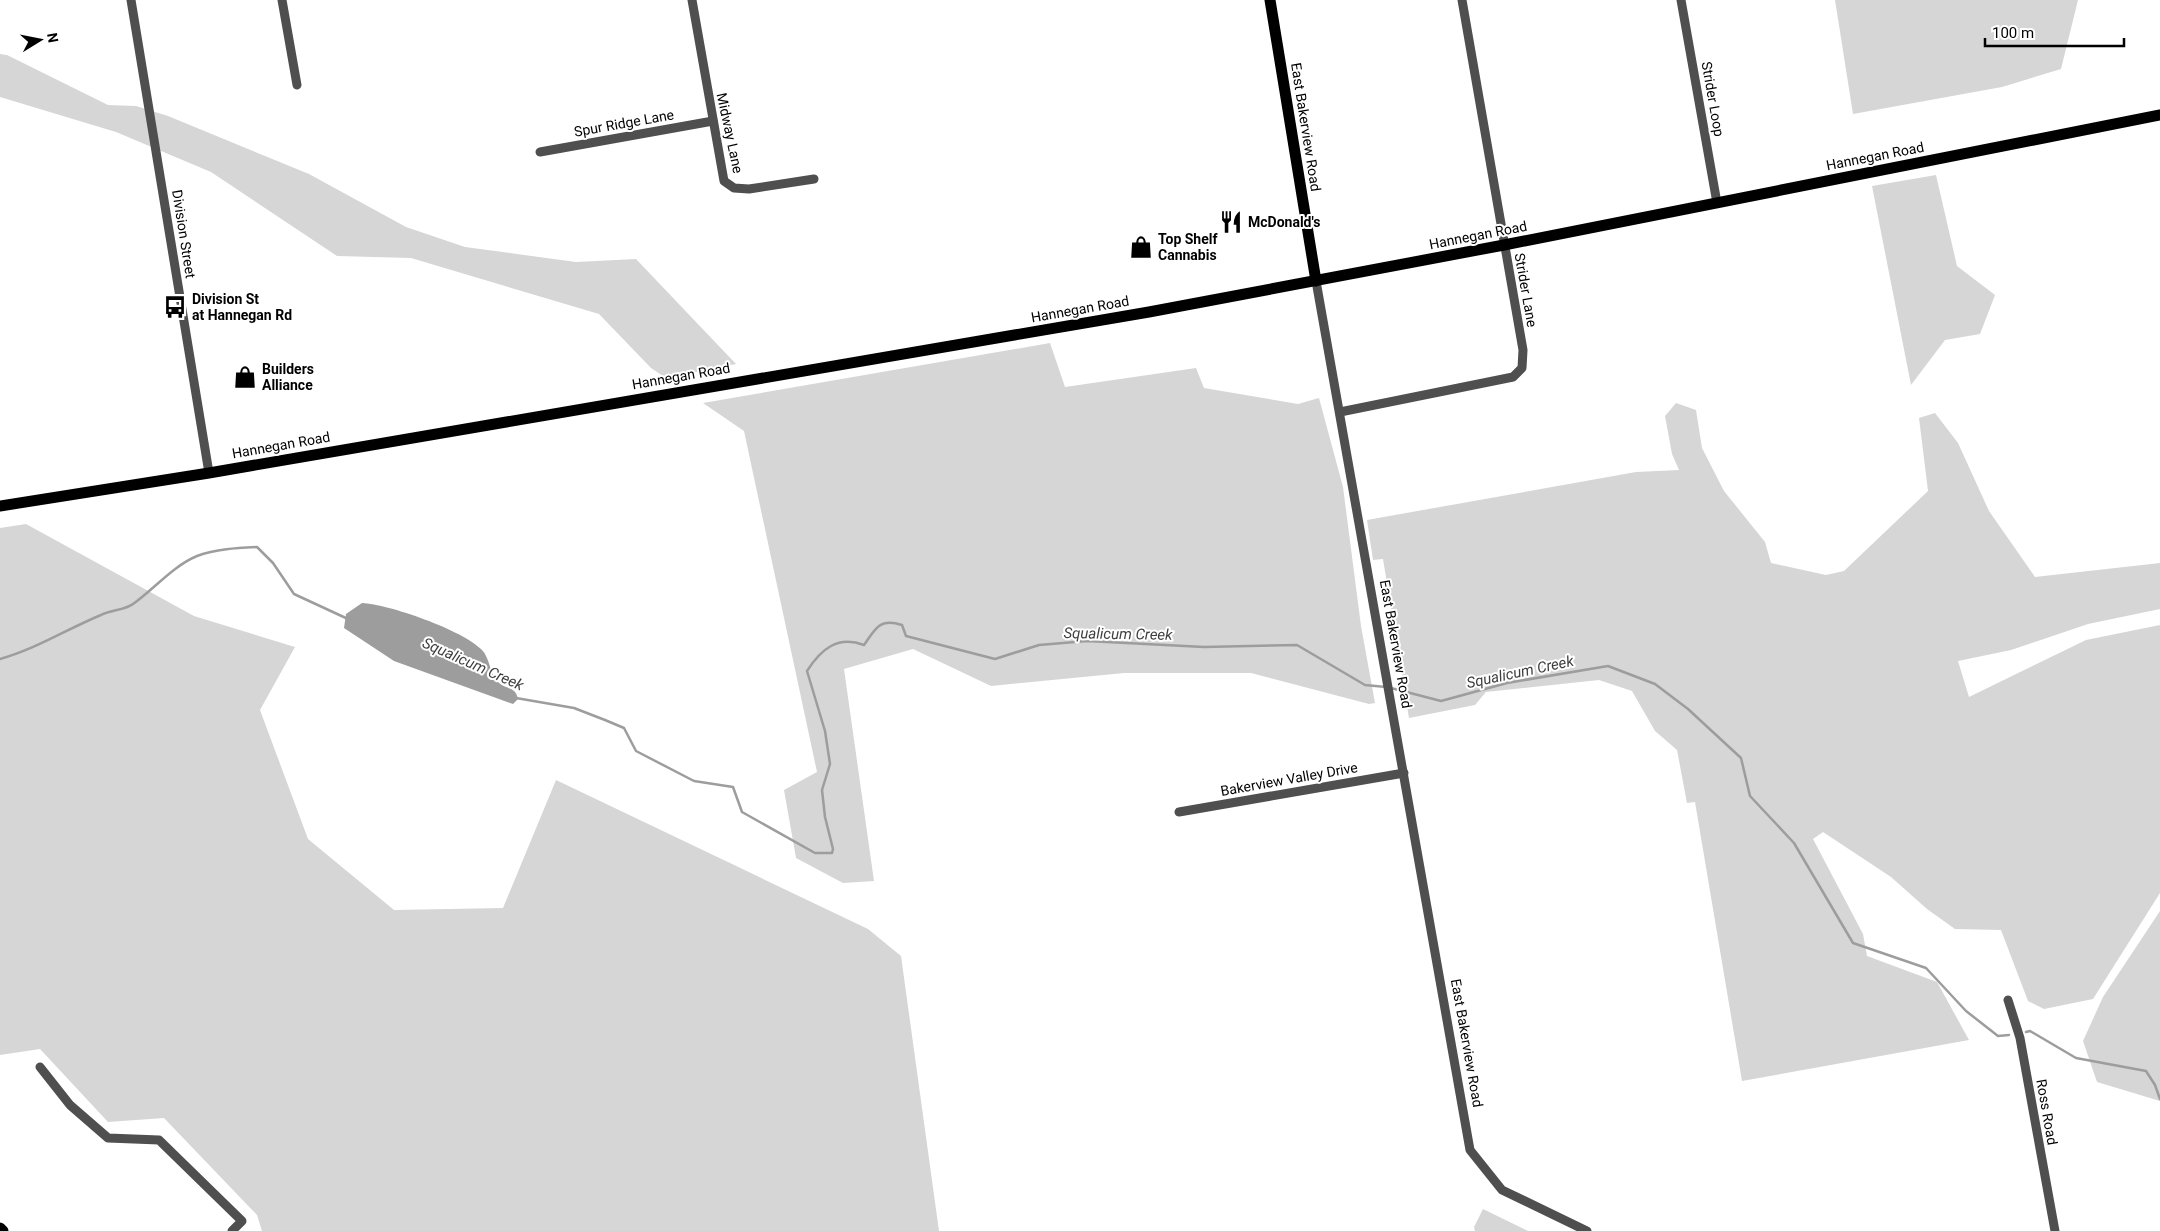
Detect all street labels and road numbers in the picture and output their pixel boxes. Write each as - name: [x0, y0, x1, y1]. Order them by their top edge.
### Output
- street label: Strider Loop: [1699, 60, 1727, 138]
- street label: East Bakerview Road: [1288, 61, 1324, 193]
- street label: Midway Lane: [714, 91, 746, 175]
- street label: Spur Ridge Lane: [573, 106, 675, 140]
- street label: Hannegan Road: [1825, 139, 1925, 173]
- street label: Division Street: [169, 189, 199, 280]
- street label: Hannegan Road: [1428, 218, 1528, 252]
- street label: Strider Lane: [1512, 252, 1540, 328]
- street label: Hannegan Road: [1030, 293, 1130, 325]
- street label: Hannegan Road: [631, 360, 731, 392]
- street label: Hannegan Road: [231, 429, 331, 461]
- street label: East Bakerview Road: [1377, 579, 1415, 709]
- street label: Bakerview Valley Drive: [1219, 759, 1359, 799]
- street label: East Bakerview Road: [1448, 978, 1486, 1108]
- street label: Ross Road: [2033, 1078, 2061, 1146]

